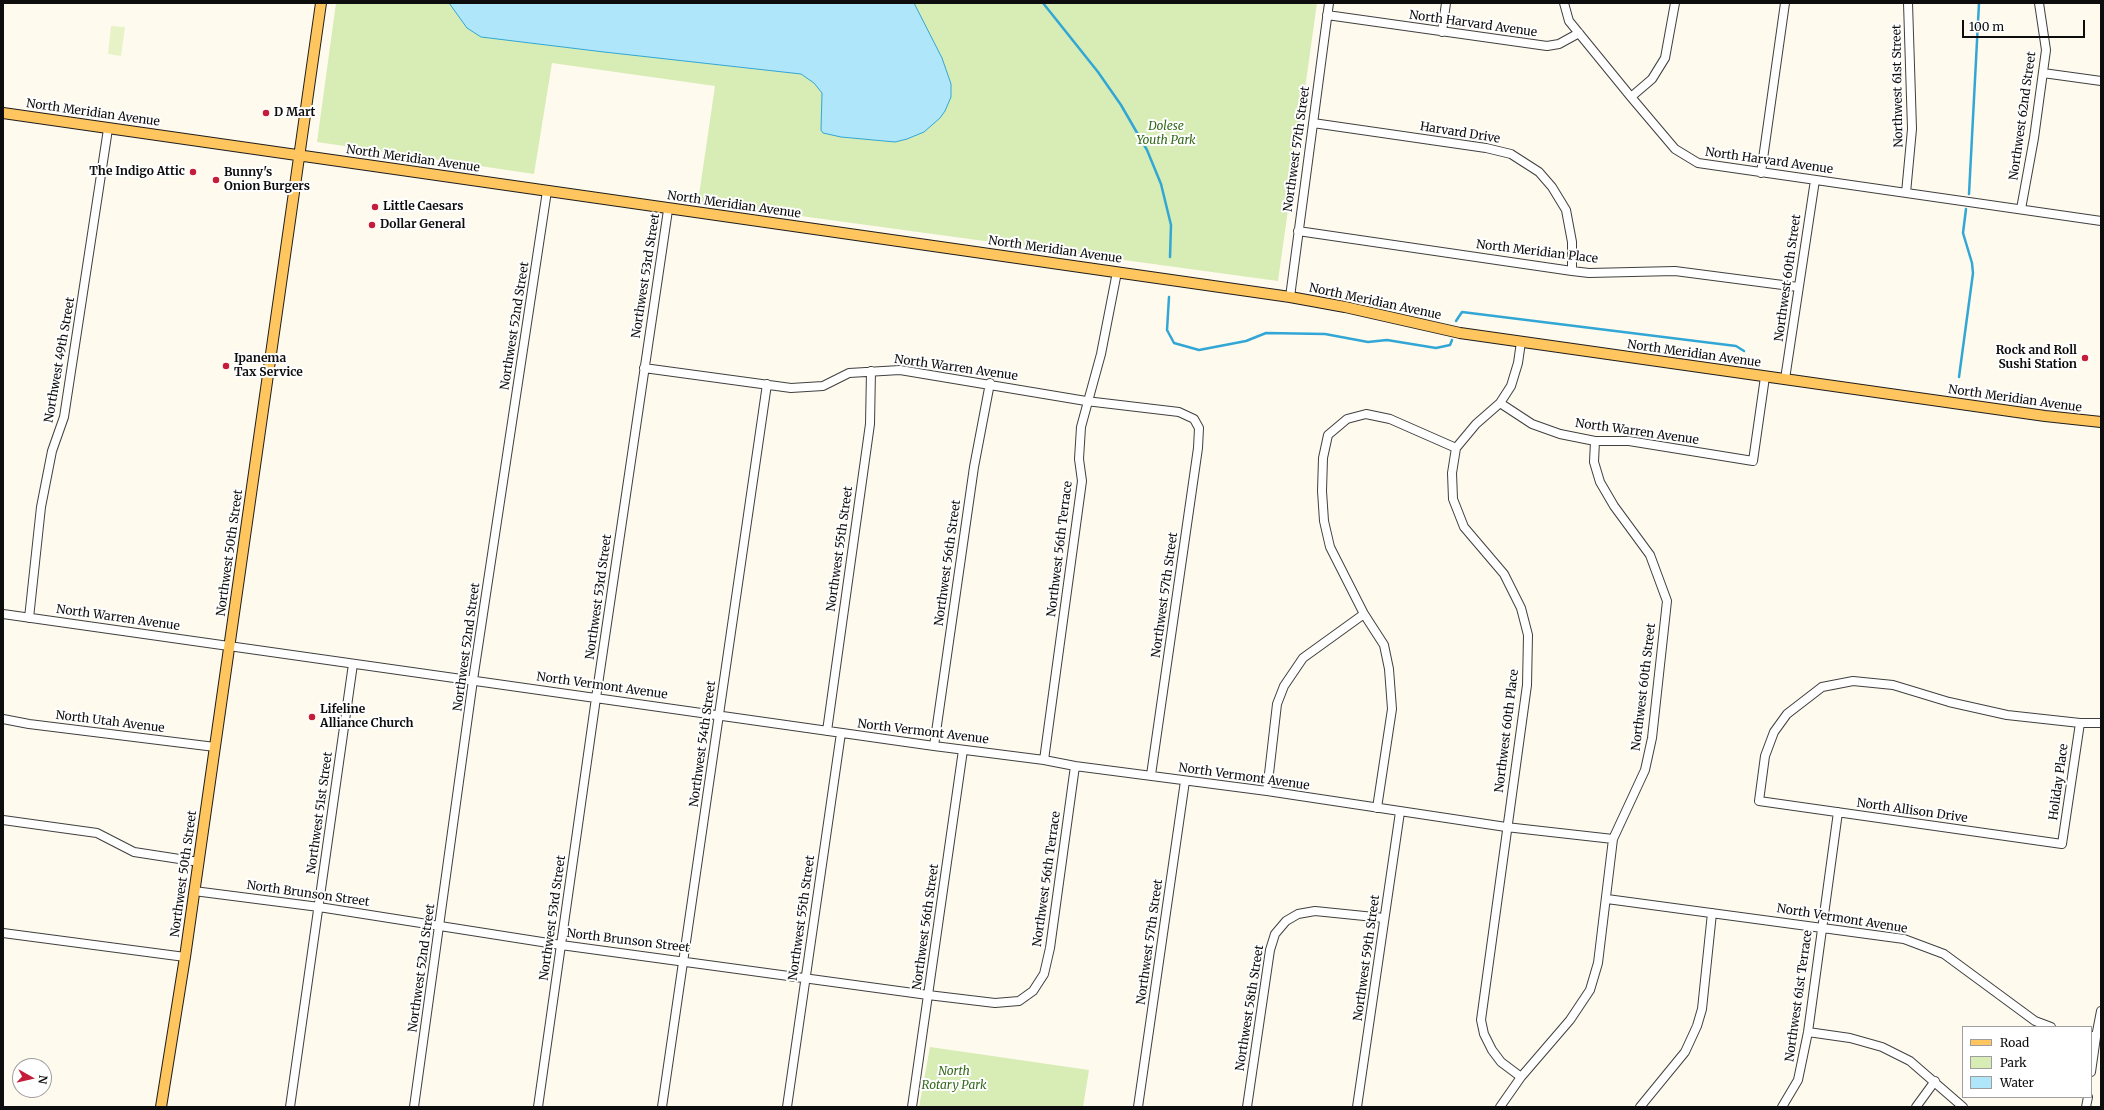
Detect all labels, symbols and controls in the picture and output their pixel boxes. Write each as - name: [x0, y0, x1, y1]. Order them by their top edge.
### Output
- street label: North Harvard Avenue: [1408, 8, 1538, 40]
- scale bar: [1964, 12, 2087, 38]
- text: 100 m: [1969, 19, 2004, 34]
- street label: Northwest 61st Street: [1890, 24, 1906, 148]
- street label: Northwest 62nd Street: [2007, 51, 2039, 181]
- street label: Northwest 57th Street: [1281, 85, 1313, 213]
- street label: North Meridian Avenue: [25, 96, 161, 130]
- place label: D Mart: [274, 106, 315, 120]
- marker: D Mart: [261, 108, 271, 118]
- park label: Dolese Youth Park: [1136, 120, 1196, 148]
- street label: Harvard Drive: [1419, 120, 1501, 146]
- street label: North Meridian Avenue: [345, 142, 481, 176]
- street label: North Harvard Avenue: [1704, 145, 1834, 177]
- place label: The Indigo Attic: [89, 165, 185, 179]
- place label: Bunny's Onion Burgers: [224, 166, 310, 194]
- marker: The Indigo Attic: [188, 167, 198, 177]
- marker: Bunny's Onion Burgers: [211, 175, 221, 185]
- street label: North Meridian Avenue: [666, 188, 802, 222]
- place label: Little Caesars: [383, 200, 463, 214]
- marker: Little Caesars: [370, 202, 380, 212]
- street label: Northwest 53rd Street: [629, 213, 663, 339]
- street label: Northwest 60th Street: [1772, 213, 1804, 343]
- place label: Dollar General: [380, 218, 465, 232]
- marker: Dollar General: [367, 220, 377, 230]
- street label: North Meridian Avenue: [987, 233, 1123, 267]
- street label: North Meridian Place: [1475, 237, 1599, 267]
- street label: Northwest 52nd Street: [498, 261, 532, 391]
- street label: North Meridian Avenue: [1308, 281, 1442, 323]
- street label: Northwest 49th Street: [42, 296, 78, 424]
- street label: North Meridian Avenue: [1626, 337, 1762, 371]
- place label: Rock and Roll Sushi Station: [1996, 344, 2077, 372]
- place label: Ipanema Tax Service: [234, 352, 303, 380]
- street label: North Warren Avenue: [893, 352, 1019, 384]
- marker: Rock and Roll Sushi Station: [2080, 353, 2090, 363]
- marker: Ipanema Tax Service: [221, 361, 231, 371]
- street label: North Meridian Avenue: [1947, 382, 2083, 416]
- street label: North Warren Avenue: [1574, 416, 1700, 448]
- street label: Northwest 56th Terrace: [1045, 480, 1075, 618]
- street label: Northwest 55th Street: [824, 485, 856, 613]
- street label: Northwest 50th Street: [214, 489, 246, 617]
- street label: Northwest 56th Street: [932, 499, 964, 627]
- street label: Northwest 57th Street: [1149, 531, 1181, 659]
- street label: Northwest 53rd Street: [583, 533, 615, 661]
- street label: Northwest 52nd Street: [451, 582, 483, 712]
- street label: North Warren Avenue: [55, 602, 181, 634]
- street label: Northwest 60th Street: [1629, 622, 1659, 752]
- street label: Northwest 60th Place: [1492, 669, 1522, 793]
- street label: North Vermont Avenue: [536, 670, 668, 702]
- street label: Northwest 54th Street: [687, 680, 719, 808]
- place label: Lifeline Alliance Church: [320, 703, 413, 731]
- street label: North Utah Avenue: [55, 708, 165, 736]
- marker: Lifeline Alliance Church: [307, 712, 317, 722]
- street label: North Vermont Avenue: [857, 717, 989, 747]
- street label: Holiday Place: [2046, 743, 2072, 821]
- street label: Northwest 51st Street: [304, 751, 336, 875]
- street label: North Vermont Avenue: [1178, 761, 1310, 793]
- street label: North Allison Drive: [1856, 796, 1968, 826]
- street label: Northwest 50th Street: [168, 810, 200, 938]
- street label: Northwest 56th Terrace: [1030, 810, 1064, 948]
- street label: Northwest 53rd Street: [537, 854, 569, 982]
- street label: Northwest 55th Street: [786, 854, 818, 982]
- street label: Northwest 56th Street: [910, 863, 942, 991]
- street label: North Brunson Street: [246, 878, 370, 910]
- street label: Northwest 57th Street: [1134, 878, 1166, 1006]
- street label: Northwest 59th Street: [1351, 894, 1383, 1022]
- street label: North Vermont Avenue: [1776, 902, 1908, 936]
- street label: Northwest 52nd Street: [406, 903, 438, 1033]
- street label: North Brunson Street: [566, 926, 690, 956]
- street label: Northwest 61st Terrace: [1783, 929, 1815, 1063]
- street label: Northwest 58th Street: [1233, 944, 1267, 1072]
- legend: [1962, 1026, 2092, 1098]
- text: Road: [2000, 1035, 2029, 1050]
- text: Park: [2000, 1055, 2027, 1070]
- north arrow: [12, 1058, 52, 1098]
- park label: North Rotary Park: [921, 1065, 987, 1093]
- text: N: [35, 1074, 50, 1085]
- text: Water: [2000, 1075, 2034, 1090]

